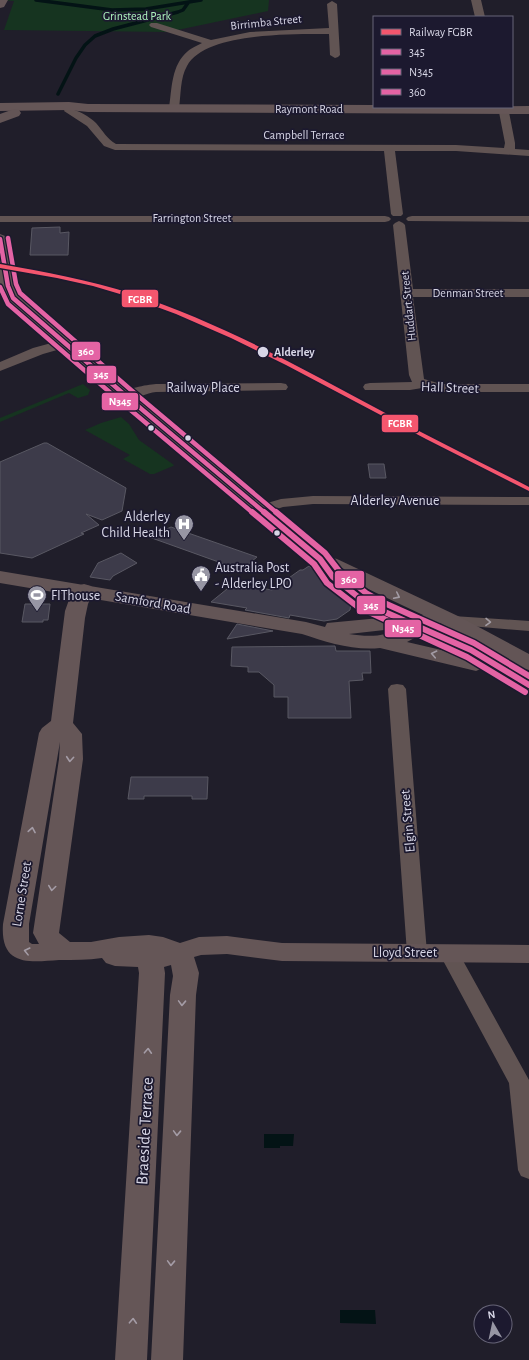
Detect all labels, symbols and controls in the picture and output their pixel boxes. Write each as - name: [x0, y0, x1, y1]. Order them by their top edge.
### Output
- park label: Grinstead Park: [103, 10, 172, 22]
- street label: Birrimba Street: [230, 12, 302, 32]
- legend: [373, 16, 513, 108]
- text: Railway FGBR: [409, 26, 473, 39]
- text: 345: [409, 46, 425, 58]
- text: N345: [409, 66, 433, 78]
- text: 360: [409, 86, 426, 98]
- street label: Raymont Road: [275, 103, 343, 116]
- street label: Campbell Terrace: [264, 129, 344, 141]
- street label: Farrington Street: [153, 212, 232, 224]
- street label: Huddart Street: [398, 270, 418, 341]
- street label: Denman Street: [433, 287, 504, 299]
- line badge: FGBR: [121, 289, 159, 308]
- text: FGBR: [128, 294, 153, 305]
- line badge: 360: [71, 341, 101, 361]
- marker: Alderley: [256, 345, 270, 359]
- text: 360: [78, 346, 94, 357]
- place label: Alderley: [274, 346, 315, 359]
- line badge: 345: [86, 365, 117, 384]
- text: 345: [93, 369, 109, 380]
- street label: Hall Street: [421, 380, 480, 396]
- street label: Railway Place: [166, 381, 240, 395]
- line badge: N345: [101, 392, 139, 411]
- text: N345: [109, 396, 132, 407]
- line badge: FGBR: [381, 414, 419, 433]
- text: FGBR: [388, 418, 413, 429]
- unlabelled marker: [146, 423, 156, 433]
- unlabelled marker: [183, 433, 193, 443]
- street label: Alderley Avenue: [351, 494, 439, 508]
- place label: Alderley Child Health: [102, 510, 170, 540]
- hospital icon: Alderley Child Health: [173, 513, 195, 541]
- unlabelled marker: [272, 528, 282, 538]
- place label: Australia Post - Alderley LPO: [215, 561, 292, 591]
- public building icon: Australia Post - Alderley LPO: [190, 564, 212, 592]
- line badge: 360: [334, 570, 365, 589]
- text: 360: [341, 574, 357, 585]
- sports icon: FIThouse: [26, 584, 48, 612]
- place label: FIThouse: [51, 589, 100, 603]
- street label: Samford Road: [114, 589, 192, 617]
- one-way arrow: [392, 591, 400, 599]
- line badge: 345: [356, 595, 386, 615]
- text: 345: [363, 600, 379, 611]
- one-way arrow: [485, 618, 491, 626]
- line badge: N345: [384, 619, 422, 638]
- text: N345: [392, 623, 415, 634]
- one-way arrow: [430, 650, 437, 658]
- one-way arrow: [66, 756, 75, 762]
- street label: Elgin Street: [398, 788, 418, 853]
- one-way arrow: [27, 827, 36, 833]
- street label: Lorne Street: [10, 860, 34, 928]
- one-way arrow: [48, 885, 57, 891]
- street label: Lloyd Street: [373, 946, 438, 960]
- one-way arrow: [24, 948, 31, 956]
- one-way arrow: [178, 1000, 187, 1006]
- one-way arrow: [144, 1048, 152, 1054]
- street label: Braeside Terrace: [133, 1077, 156, 1185]
- one-way arrow: [173, 1130, 181, 1136]
- one-way arrow: [167, 1260, 175, 1266]
- north arrow: [473, 1304, 513, 1344]
- text: N: [487, 1309, 496, 1321]
- one-way arrow: [129, 1318, 137, 1324]

